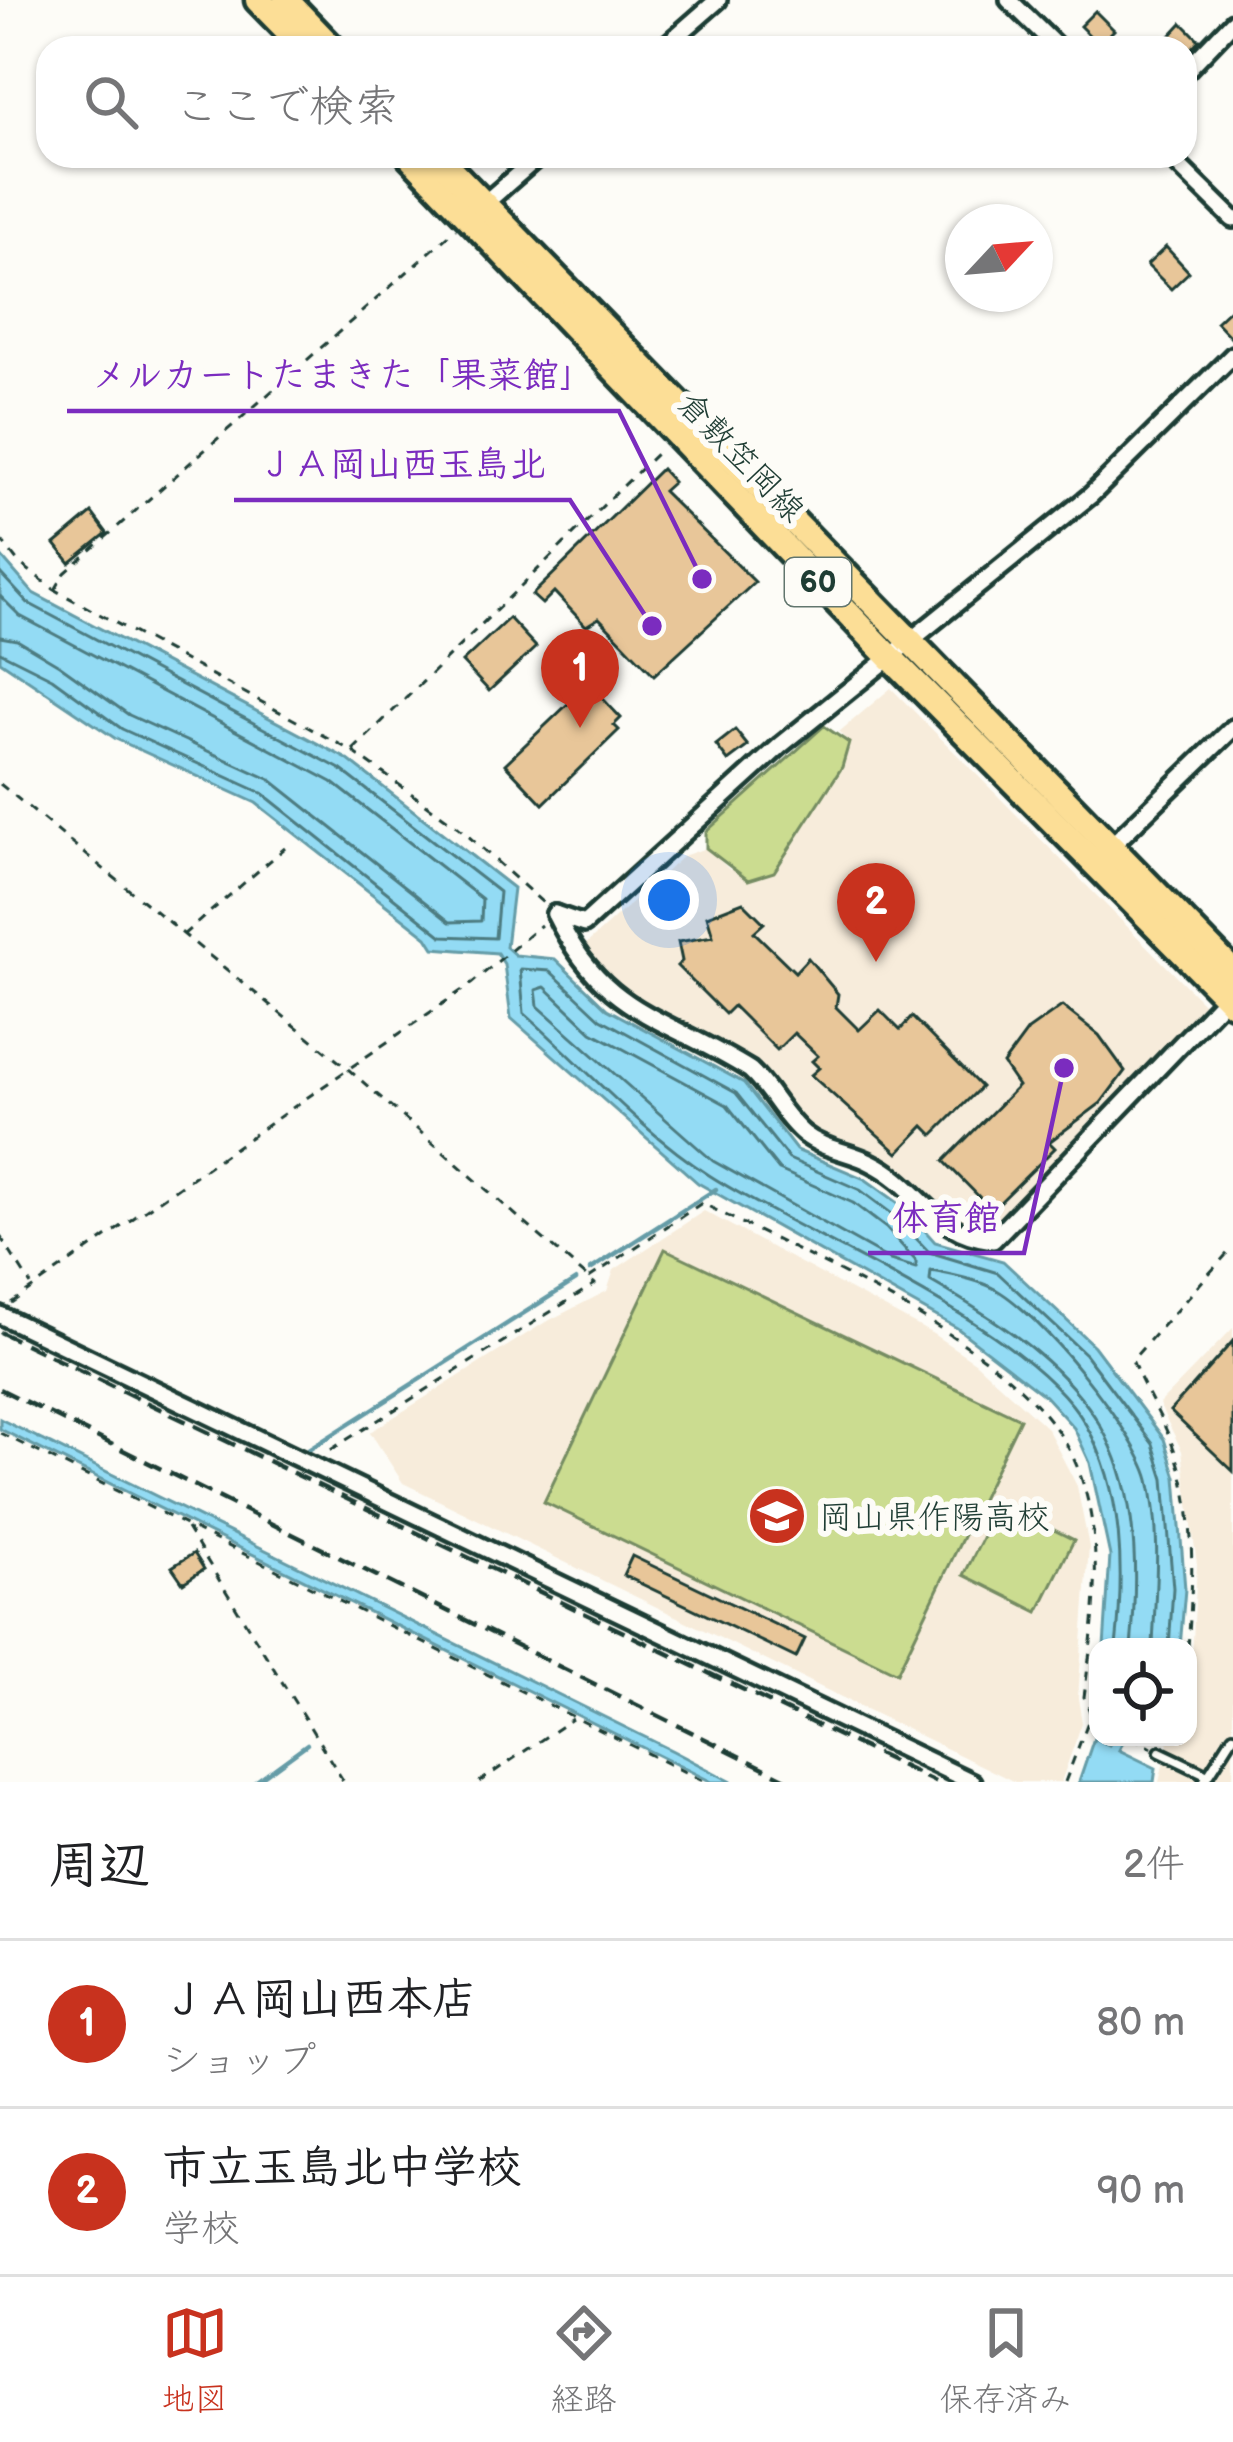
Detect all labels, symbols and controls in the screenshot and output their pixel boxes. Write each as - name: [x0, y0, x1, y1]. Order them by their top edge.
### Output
- search box: [36, 36, 1197, 168]
- icon: search: [78, 69, 144, 135]
- text: ここで検索: [174, 80, 399, 135]
- north arrow: [945, 204, 1053, 312]
- callout: メルカートたまきた「果菜館」: [67, 339, 619, 411]
- text: メルカートたまきた「果菜館」: [91, 355, 595, 398]
- street label: 倉敷笠岡線: [669, 384, 812, 531]
- callout: ＪＡ岡山西玉島北: [234, 428, 570, 500]
- text: ＪＡ岡山西玉島北: [258, 444, 546, 487]
- road number: 60: [785, 558, 851, 606]
- pin: 1: [541, 629, 619, 728]
- pin: 2: [837, 863, 915, 962]
- your location: [639, 870, 699, 930]
- callout: 体育館: [868, 1181, 1024, 1253]
- text: 体育館: [892, 1198, 1000, 1241]
- school or university icon: 岡山県作陽高校: [746, 1485, 808, 1547]
- place label: 岡山県作陽高校: [819, 1498, 1050, 1538]
- map controls: [1089, 1638, 1197, 1746]
- button: locate: [1089, 1638, 1197, 1746]
- text: 周辺: [48, 1836, 150, 1897]
- text: 2件: [1123, 1842, 1185, 1889]
- text: ＪＡ岡山西本店: [162, 1973, 477, 2028]
- text: 1: [79, 2000, 95, 2047]
- text: 80 m: [1097, 2000, 1185, 2047]
- text: ショップ: [162, 2038, 316, 2085]
- text: 市立玉島北中学校: [162, 2141, 522, 2196]
- text: 2: [75, 2168, 99, 2215]
- text: 90 m: [1097, 2168, 1185, 2215]
- text: 学校: [162, 2206, 240, 2253]
- tab: 地図: [162, 2300, 228, 2420]
- tab: 経路: [551, 2300, 617, 2420]
- tab: 保存済み: [940, 2300, 1072, 2420]

